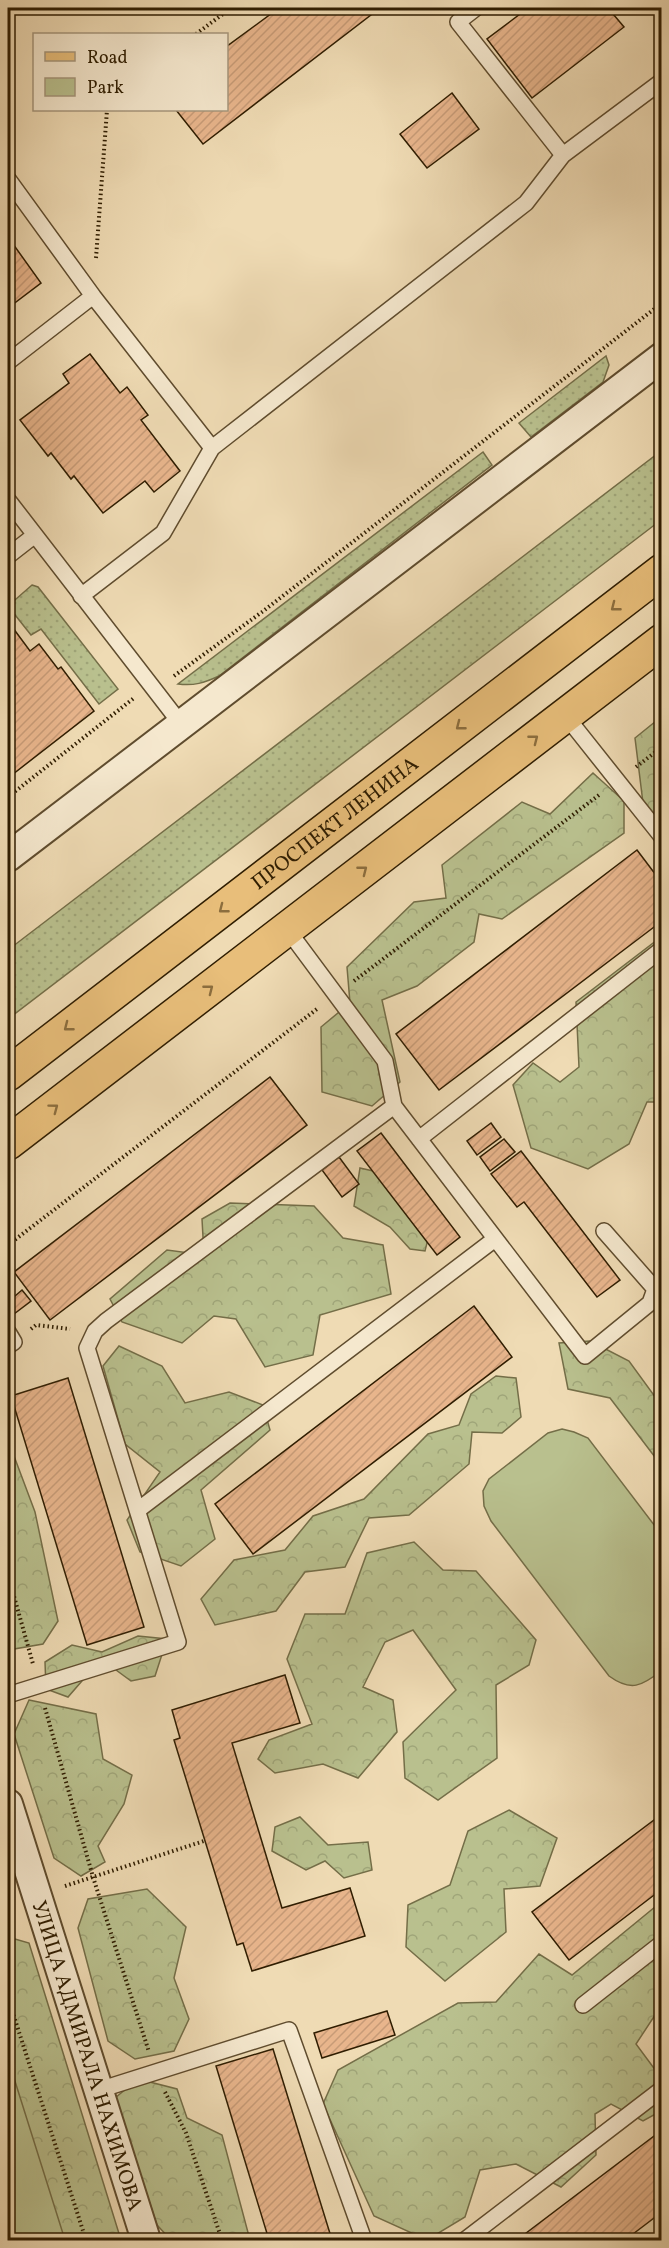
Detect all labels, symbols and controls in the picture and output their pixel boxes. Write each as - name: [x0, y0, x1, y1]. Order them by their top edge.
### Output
- legend: [33, 33, 228, 111]
- text: Road: [87, 46, 128, 71]
- text: Park: [87, 76, 124, 101]
- one-way arrow: [611, 600, 622, 611]
- one-way arrow: [456, 718, 467, 729]
- one-way arrow: [528, 735, 539, 746]
- street label: ПРОСПЕКТ ЛЕНИНА: [246, 750, 425, 898]
- one-way arrow: [356, 867, 367, 878]
- one-way arrow: [218, 901, 229, 912]
- one-way arrow: [202, 985, 213, 996]
- one-way arrow: [64, 1020, 75, 1031]
- one-way arrow: [47, 1104, 58, 1115]
- street label: УЛИЦА АДМИРАЛА НАХИМОВА: [24, 1897, 149, 2215]

